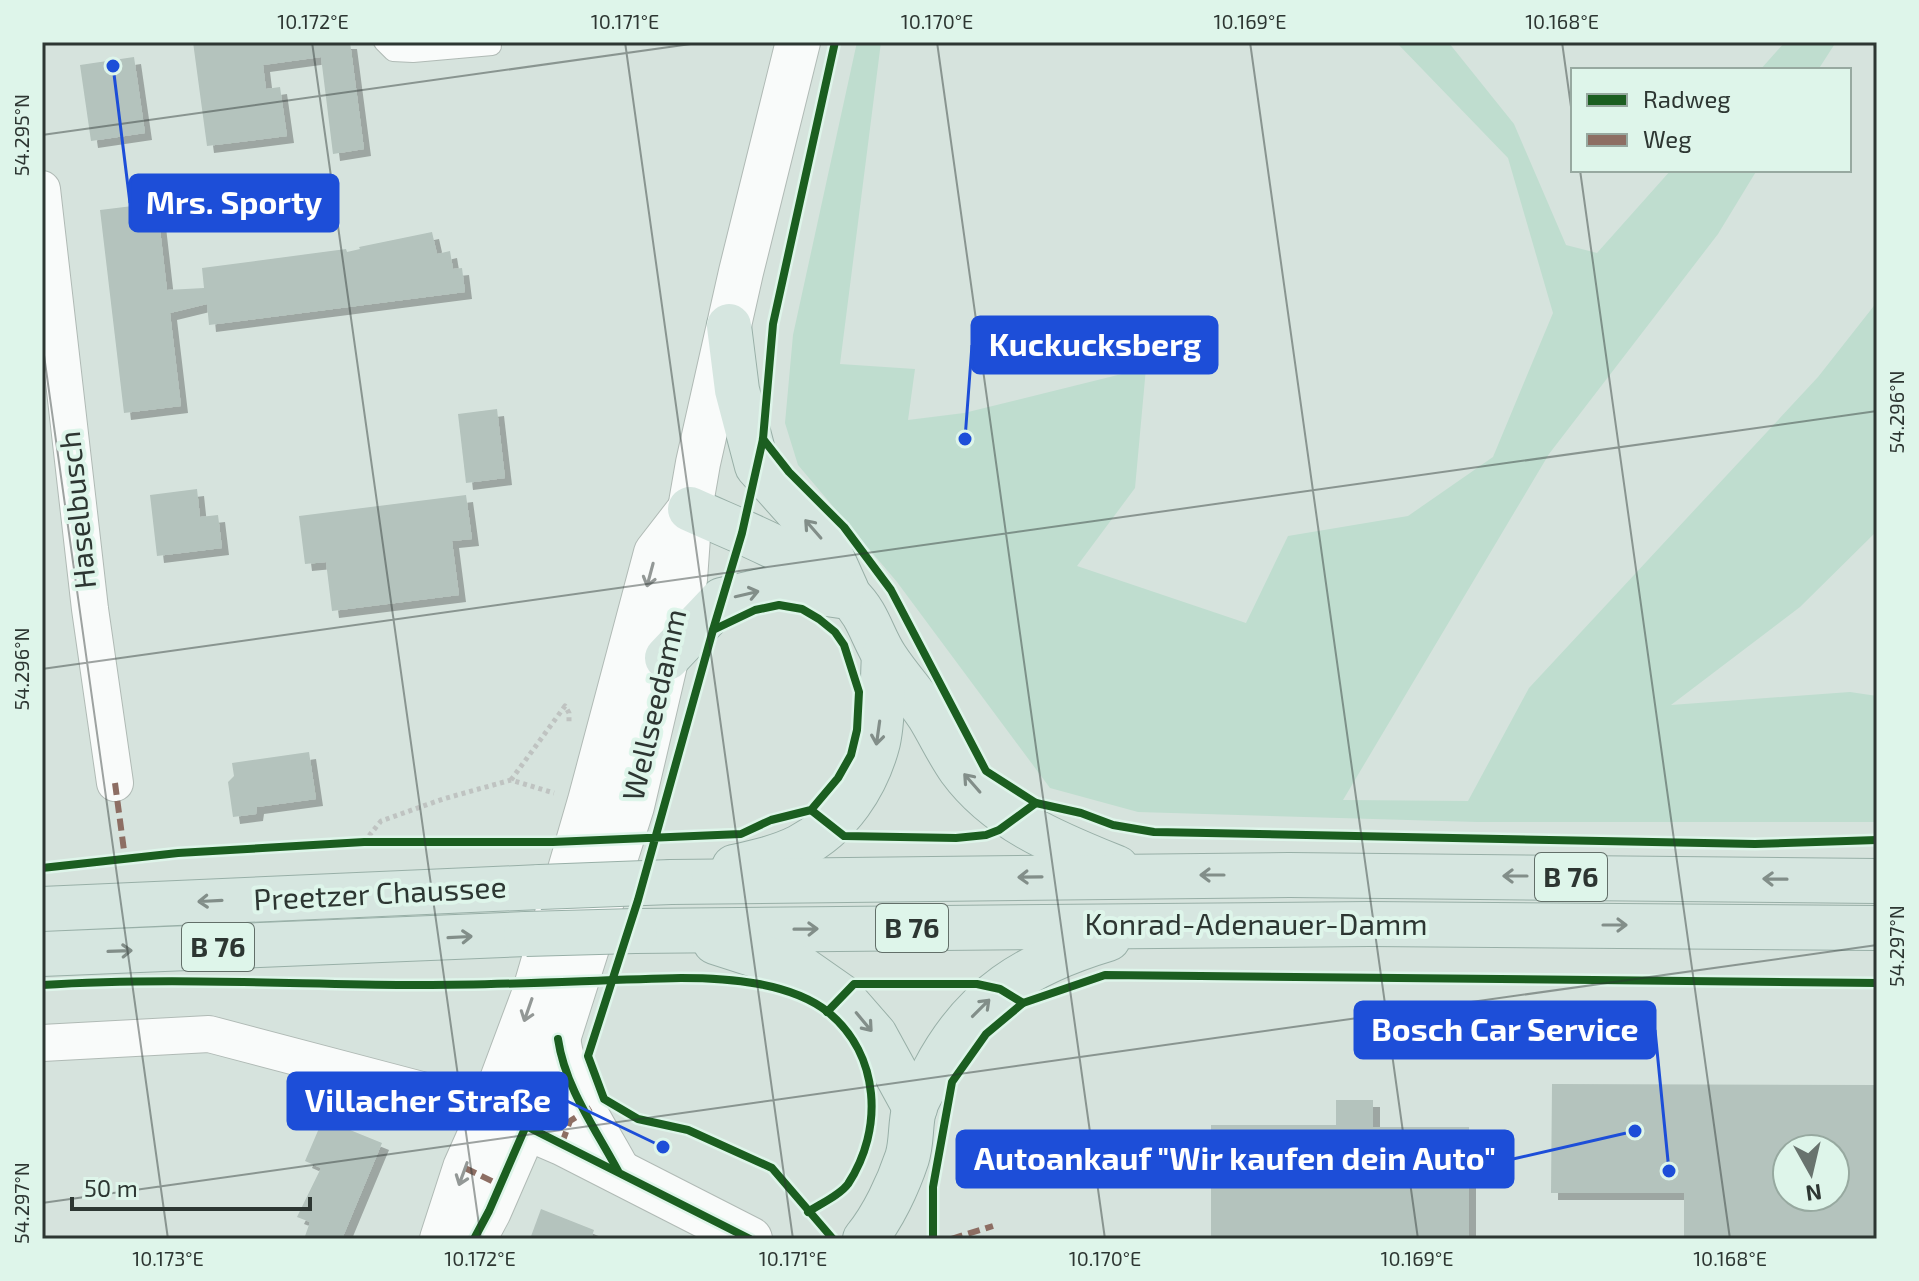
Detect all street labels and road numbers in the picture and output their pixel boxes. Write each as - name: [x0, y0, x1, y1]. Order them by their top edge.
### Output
- street label: Haselbusch: [50, 430, 102, 591]
- street label: Wellseedamm: [614, 605, 693, 804]
- road number: B 76: [1535, 853, 1607, 901]
- street label: Preetzer Chaussee: [252, 867, 507, 917]
- road number: B 76: [876, 904, 948, 952]
- street label: Konrad-Adenauer-Damm: [1084, 905, 1428, 941]
- road number: B 76: [182, 923, 254, 971]

